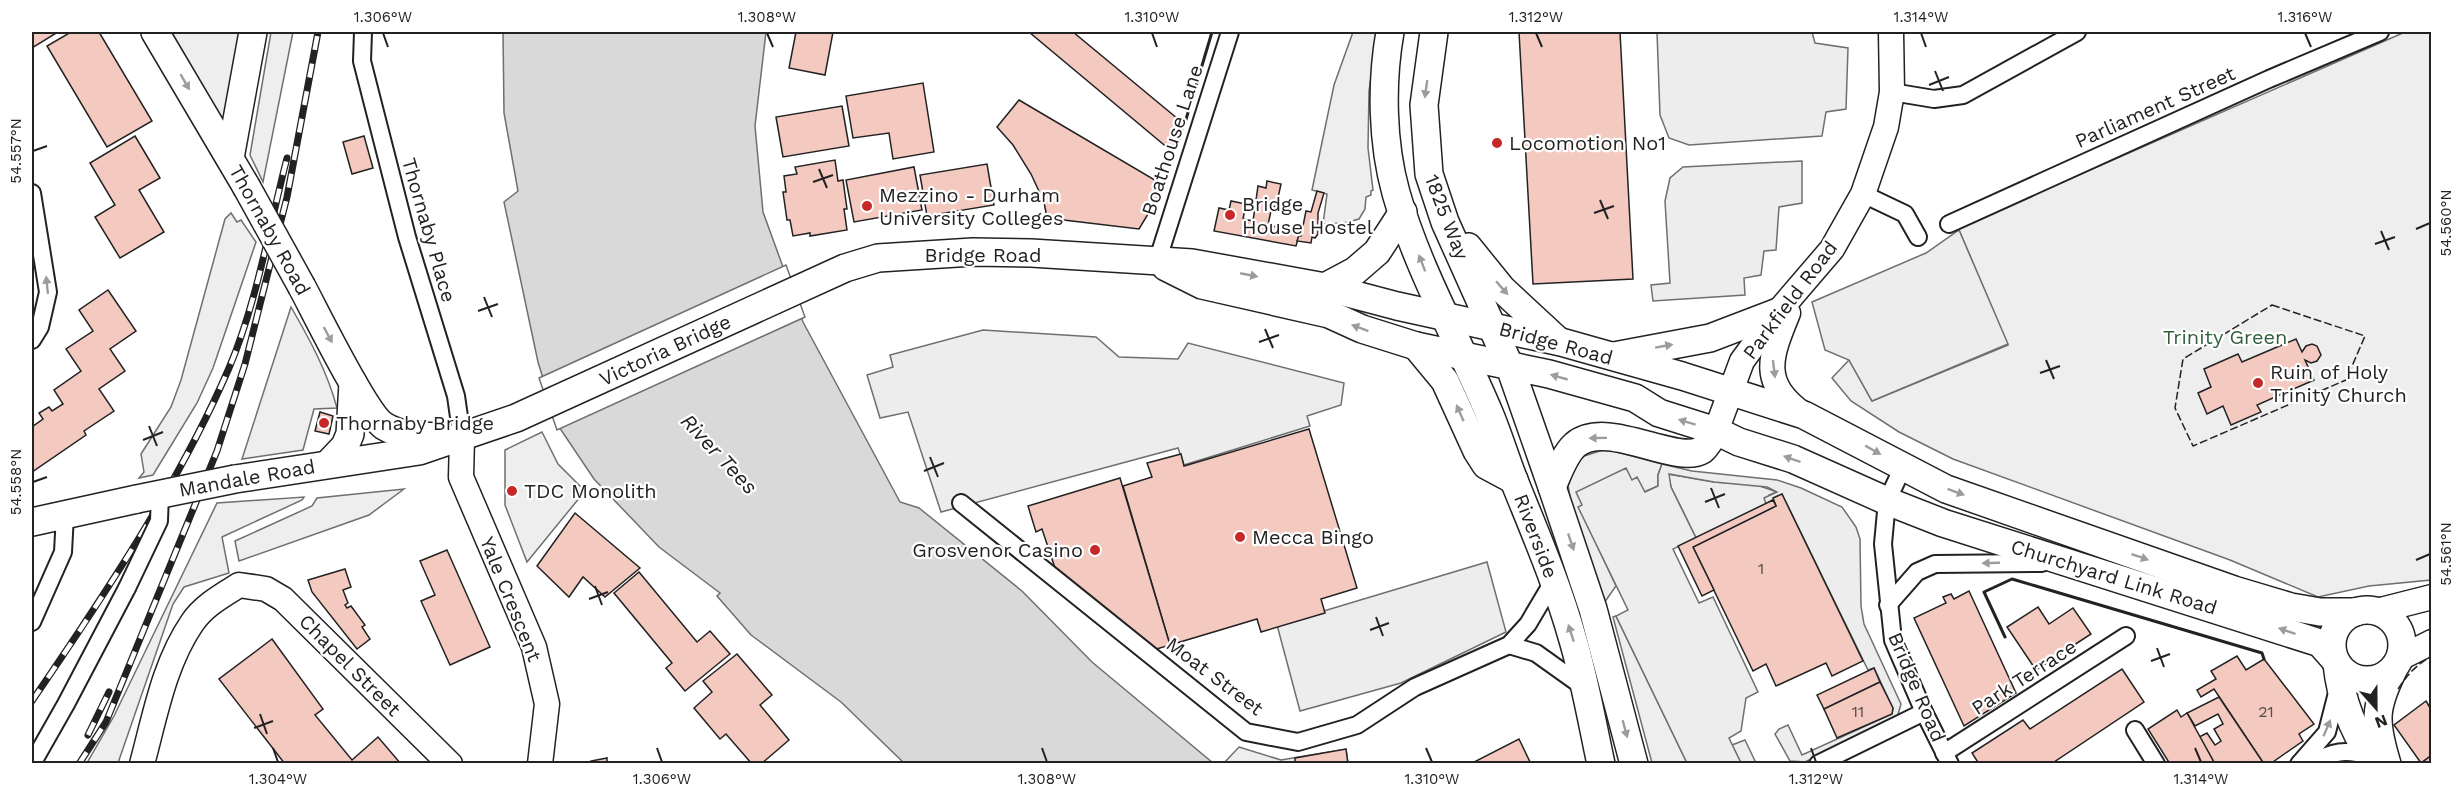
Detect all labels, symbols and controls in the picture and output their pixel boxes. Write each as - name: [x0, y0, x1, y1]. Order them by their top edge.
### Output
- text: 1.306°W: [354, 8, 412, 26]
- text: 1.308°W: [738, 8, 796, 26]
- text: 1.310°W: [1124, 8, 1180, 26]
- text: 1.312°W: [1509, 8, 1563, 26]
- text: 1.314°W: [1894, 8, 1948, 26]
- text: 1.316°W: [2278, 8, 2332, 26]
- street label: Parliament Street: [2071, 61, 2239, 153]
- street label: Boathouse Lane: [1136, 62, 1208, 218]
- one-way arrow: [180, 74, 190, 91]
- one-way arrow: [1422, 80, 1431, 99]
- text: 54.557°N: [7, 118, 25, 184]
- place label: Locomotion No1: [1509, 131, 1666, 155]
- marker: Locomotion No1: [1490, 136, 1504, 150]
- street label: Thornaby Place: [397, 155, 461, 305]
- street label: Thornaby Road: [224, 160, 316, 300]
- street label: 1825 Way: [1420, 171, 1474, 264]
- place label: Mezzino - Durham University Colleges: [879, 183, 1064, 230]
- text: 54.560°N: [2437, 190, 2455, 256]
- place label: Bridge House Hostel: [1242, 192, 1373, 239]
- marker: Mezzino - Durham University Colleges: [860, 199, 874, 213]
- marker: Bridge House Hostel: [1223, 208, 1237, 222]
- street label: Parkfield Road: [1738, 236, 1842, 364]
- street label: Bridge Road: [925, 243, 1041, 267]
- one-way arrow: [1417, 254, 1427, 272]
- one-way arrow: [1240, 271, 1259, 280]
- one-way arrow: [42, 275, 52, 294]
- one-way arrow: [1495, 280, 1508, 295]
- street label: Victoria Bridge: [595, 309, 735, 391]
- street label: Bridge Road: [1496, 316, 1616, 370]
- one-way arrow: [1351, 323, 1369, 332]
- park label: Trinity Green: [2163, 325, 2287, 349]
- one-way arrow: [323, 326, 333, 343]
- one-way arrow: [1655, 341, 1674, 350]
- one-way arrow: [1769, 359, 1778, 378]
- place label: Ruin of Holy Trinity Church: [2270, 360, 2407, 407]
- one-way arrow: [1549, 371, 1568, 381]
- marker: Ruin of Holy Trinity Church: [2251, 376, 2265, 390]
- one-way arrow: [1455, 404, 1464, 421]
- water label: River Tees: [676, 408, 763, 499]
- place label: Thornaby Bridge: [336, 411, 494, 435]
- marker: Thornaby Bridge: [317, 416, 331, 430]
- one-way arrow: [1678, 417, 1696, 426]
- one-way arrow: [1589, 433, 1608, 443]
- one-way arrow: [1864, 445, 1881, 455]
- text: 54.558°N: [7, 449, 25, 515]
- one-way arrow: [1783, 453, 1801, 463]
- street label: Mandale Road: [177, 454, 317, 502]
- place label: TDC Monolith: [524, 479, 657, 503]
- marker: TDC Monolith: [505, 484, 519, 498]
- one-way arrow: [1947, 488, 1965, 498]
- street label: Riverside: [1509, 491, 1563, 581]
- text: 54.561°N: [2437, 522, 2455, 586]
- place label: Mecca Bingo: [1252, 525, 1374, 549]
- marker: Mecca Bingo: [1233, 530, 1247, 544]
- street label: Yale Crescent: [475, 533, 547, 665]
- one-way arrow: [1567, 533, 1576, 551]
- street label: Churchyard Link Road: [2008, 534, 2220, 620]
- place label: Grosvenor Casino: [912, 538, 1083, 562]
- marker: Grosvenor Casino: [1088, 543, 1102, 557]
- one-way arrow: [2131, 553, 2149, 563]
- one-way arrow: [1981, 558, 2000, 568]
- house number: 1: [1758, 559, 1764, 578]
- street label: Chapel Street: [294, 609, 406, 721]
- one-way arrow: [1566, 624, 1575, 642]
- one-way arrow: [2278, 626, 2296, 636]
- street label: Bridge Road: [1883, 629, 1951, 745]
- street label: Moat Street: [1162, 632, 1269, 721]
- street label: Park Terrace: [1967, 634, 2081, 720]
- north arrow: [2346, 678, 2406, 738]
- house number: 11: [1852, 702, 1864, 721]
- house number: 21: [2258, 702, 2274, 721]
- text: N: [2372, 711, 2390, 733]
- one-way arrow: [2322, 719, 2331, 736]
- one-way arrow: [1621, 720, 1630, 738]
- text: 1.304°W: [249, 770, 307, 788]
- text: 1.306°W: [633, 770, 691, 788]
- text: 1.308°W: [1018, 770, 1076, 788]
- text: 1.310°W: [1404, 770, 1460, 788]
- text: 1.312°W: [1789, 770, 1843, 788]
- text: 1.314°W: [2174, 770, 2228, 788]

